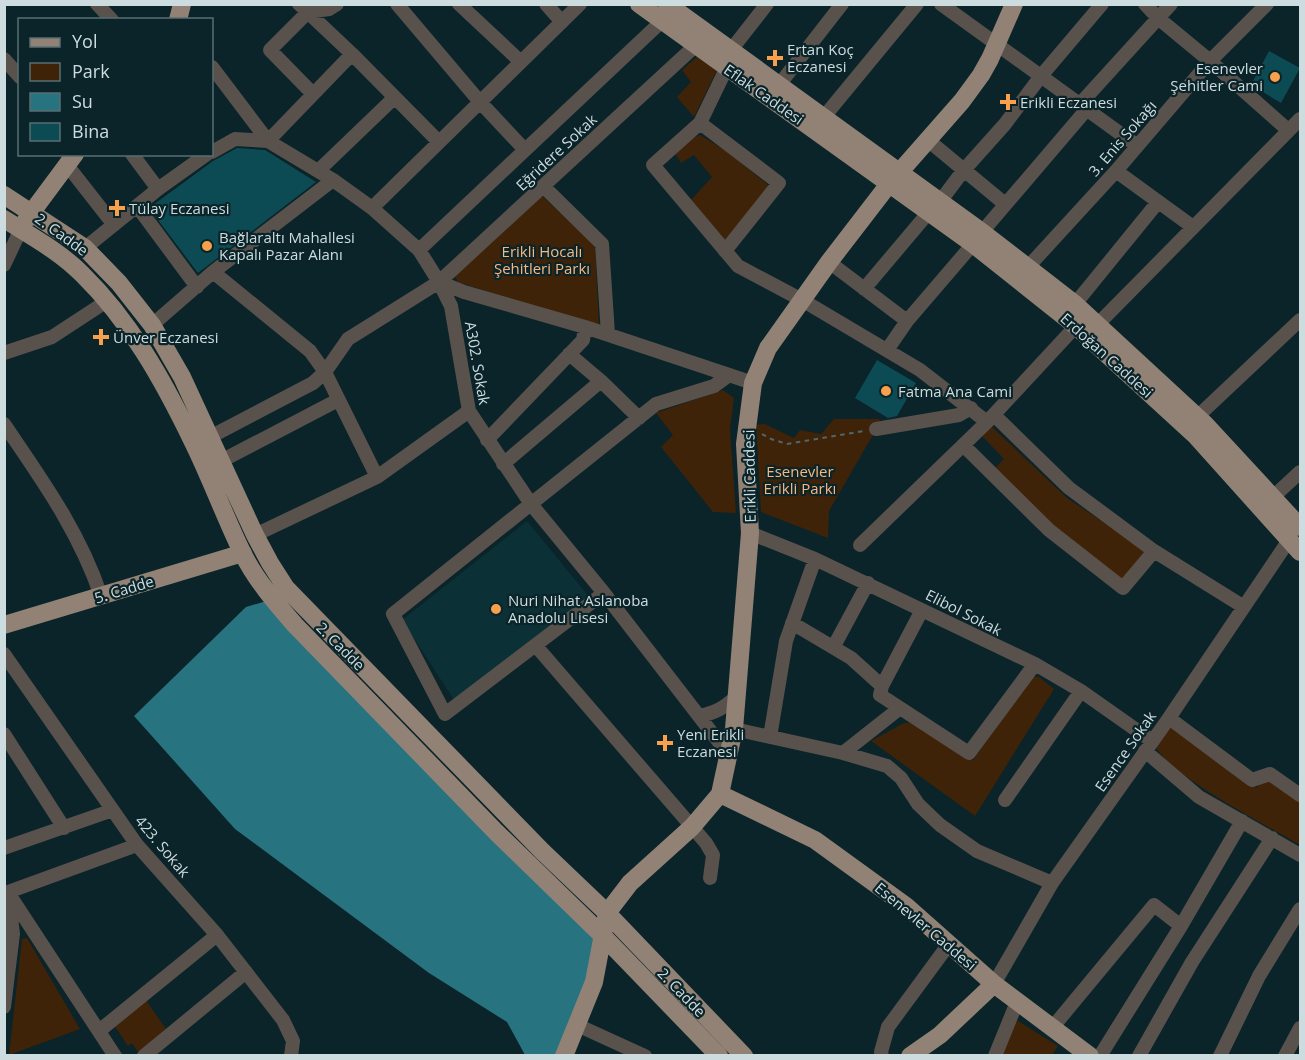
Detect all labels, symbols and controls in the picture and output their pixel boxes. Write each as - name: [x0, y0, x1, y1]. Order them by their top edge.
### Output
- legend: [18, 18, 213, 156]
- text: Yol: [72, 29, 97, 53]
- place label: Ertan Koç Eczanesi: [787, 39, 854, 76]
- marker: Ertan Koç Eczanesi: [768, 51, 782, 65]
- place label: Esenevler Şehitler Cami: [1170, 58, 1263, 95]
- text: Park: [72, 59, 110, 83]
- street label: Eflak Caddesi: [720, 59, 808, 129]
- marker: Esenevler Şehitler Cami: [1268, 70, 1282, 84]
- text: Su: [72, 89, 93, 113]
- place label: Erikli Eczanesi: [1020, 92, 1117, 112]
- marker: Erikli Eczanesi: [1001, 95, 1015, 109]
- street label: 3. Enis Sokağı: [1084, 96, 1160, 180]
- street label: Eğridere Sokak: [511, 109, 601, 195]
- text: Bina: [72, 119, 109, 143]
- place label: Tülay Eczanesi: [129, 198, 229, 218]
- marker: Tülay Eczanesi: [110, 201, 124, 215]
- street label: 2. Cadde: [31, 208, 93, 260]
- place label: Bağlaraltı Mahallesi Kapalı Pazar Alanı: [219, 227, 355, 264]
- marker: Bağlaraltı Mahallesi Kapalı Pazar Alanı: [200, 239, 214, 253]
- park label: Erikli Hocalı Şehitleri Parkı: [494, 241, 590, 278]
- street label: Erdoğan Caddesi: [1057, 308, 1157, 402]
- street label: A302. Sokak: [461, 320, 495, 406]
- place label: Ünver Eczanesi: [113, 327, 219, 347]
- marker: Ünver Eczanesi: [94, 330, 108, 344]
- place label: Fatma Ana Cami: [898, 381, 1012, 401]
- marker: Fatma Ana Cami: [879, 384, 893, 398]
- street label: Erikli Caddesi: [738, 429, 760, 523]
- park label: Esenevler Erikli Parkı: [764, 461, 836, 498]
- street label: 5. Cadde: [92, 571, 156, 607]
- street label: Elibol Sokak: [922, 584, 1006, 640]
- place label: Nuri Nihat Aslanoba Anadolu Lisesi: [508, 590, 649, 627]
- marker: Nuri Nihat Aslanoba Anadolu Lisesi: [489, 602, 503, 616]
- street label: 2. Cadde: [312, 617, 370, 675]
- street label: Esence Sokak: [1090, 707, 1160, 795]
- place label: Yeni Erikli Eczanesi: [677, 724, 744, 761]
- marker: Yeni Erikli Eczanesi: [658, 736, 672, 750]
- street label: 423. Sokak: [131, 811, 195, 881]
- street label: Esenevler Caddesi: [871, 878, 981, 974]
- street label: 2. Cadde: [654, 963, 710, 1021]

